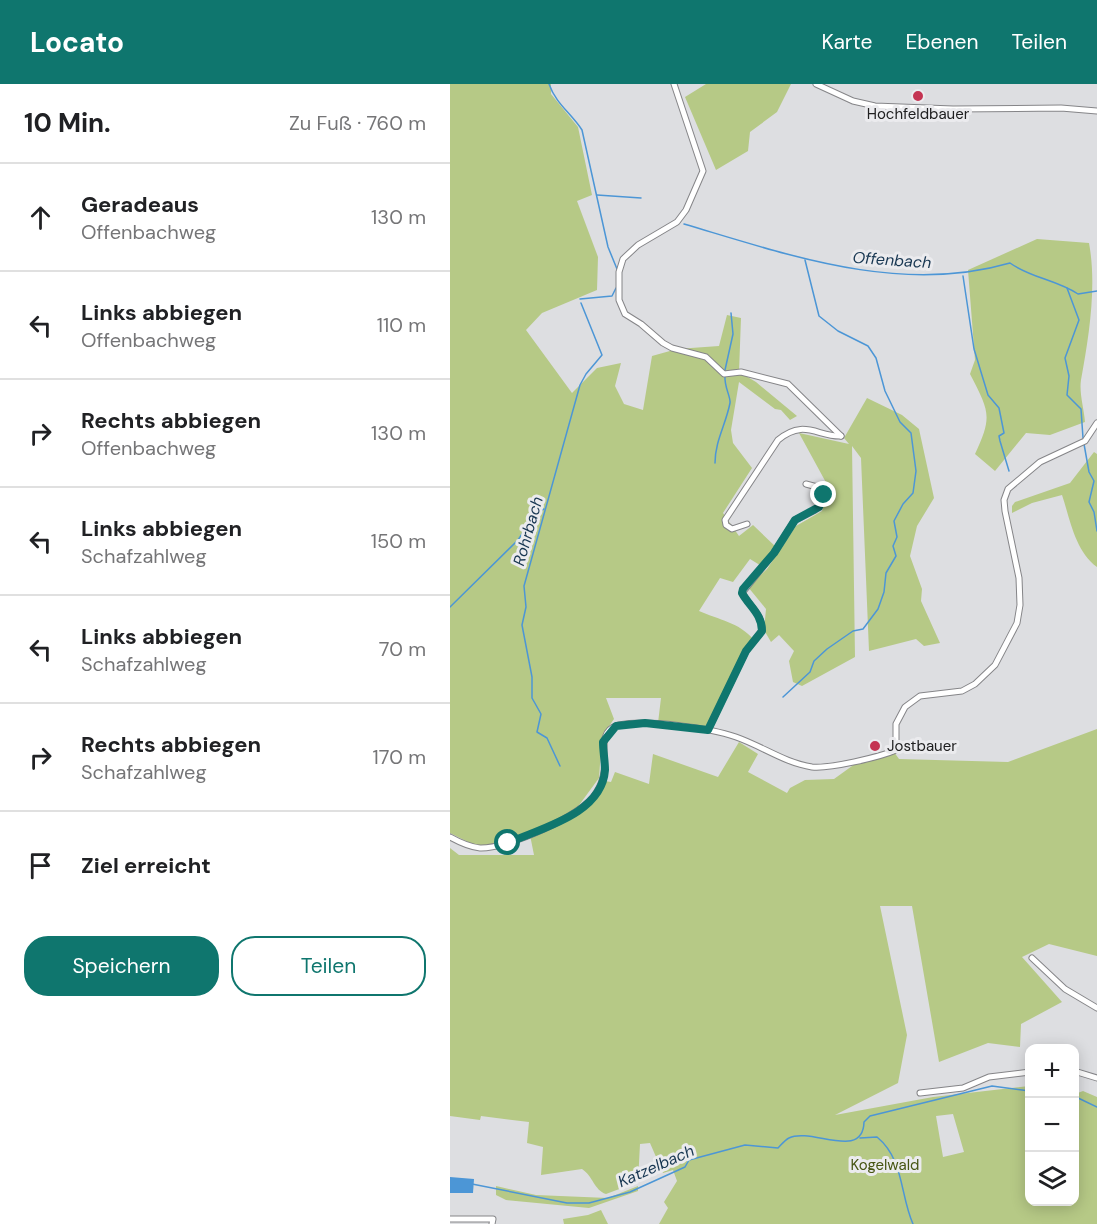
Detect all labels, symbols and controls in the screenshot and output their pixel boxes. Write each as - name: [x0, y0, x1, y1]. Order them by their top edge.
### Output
- text: Locato: [30, 24, 124, 61]
- text: Karte: [822, 28, 872, 56]
- text: Ebenen: [905, 28, 978, 56]
- text: Teilen: [1011, 28, 1067, 56]
- marker: Hochfeldbauer: [911, 89, 925, 103]
- place label: Hochfeldbauer: [867, 104, 970, 124]
- text: 10 Min.: [24, 106, 111, 140]
- text: Zu Fuß · 760 m: [289, 110, 426, 136]
- text: Geradeaus: [81, 190, 199, 219]
- icon: ahead: [24, 201, 57, 234]
- text: 130 m: [371, 204, 426, 230]
- text: Offenbachweg: [81, 219, 216, 245]
- water label: Offenbach: [852, 247, 932, 273]
- text: Links abbiegen: [81, 298, 242, 327]
- icon: left: [24, 309, 57, 342]
- text: 110 m: [377, 312, 426, 338]
- text: Offenbachweg: [81, 327, 216, 353]
- text: Rechts abbiegen: [81, 406, 261, 435]
- icon: right: [24, 417, 57, 450]
- text: 130 m: [371, 420, 426, 446]
- text: Offenbachweg: [81, 435, 216, 461]
- route end: [810, 481, 836, 507]
- water label: Rohrbach: [508, 494, 548, 568]
- text: Links abbiegen: [81, 514, 242, 543]
- icon: left: [24, 525, 57, 558]
- text: 150 m: [371, 528, 426, 554]
- text: Schafzahlweg: [81, 543, 207, 569]
- text: Links abbiegen: [81, 622, 242, 651]
- icon: left: [24, 633, 57, 666]
- text: 70 m: [379, 636, 426, 662]
- text: Schafzahlweg: [81, 651, 207, 677]
- text: Rechts abbiegen: [81, 730, 261, 759]
- place label: Jostbauer: [887, 736, 957, 756]
- marker: Jostbauer: [868, 739, 882, 753]
- icon: right: [24, 741, 57, 774]
- text: 170 m: [373, 744, 426, 770]
- text: Schafzahlweg: [81, 759, 207, 785]
- route start: [494, 829, 520, 855]
- icon: arrive: [24, 849, 57, 882]
- text: Ziel erreicht: [81, 851, 211, 880]
- button: Speichern: [24, 936, 219, 996]
- button: Teilen: [231, 936, 426, 996]
- map controls: [1025, 1044, 1079, 1206]
- button: +: [1025, 1044, 1079, 1098]
- button: −: [1025, 1098, 1079, 1152]
- water label: Katzelbach: [615, 1140, 697, 1192]
- button: layers: [1025, 1152, 1079, 1206]
- park label: Kogelwald: [851, 1155, 919, 1175]

